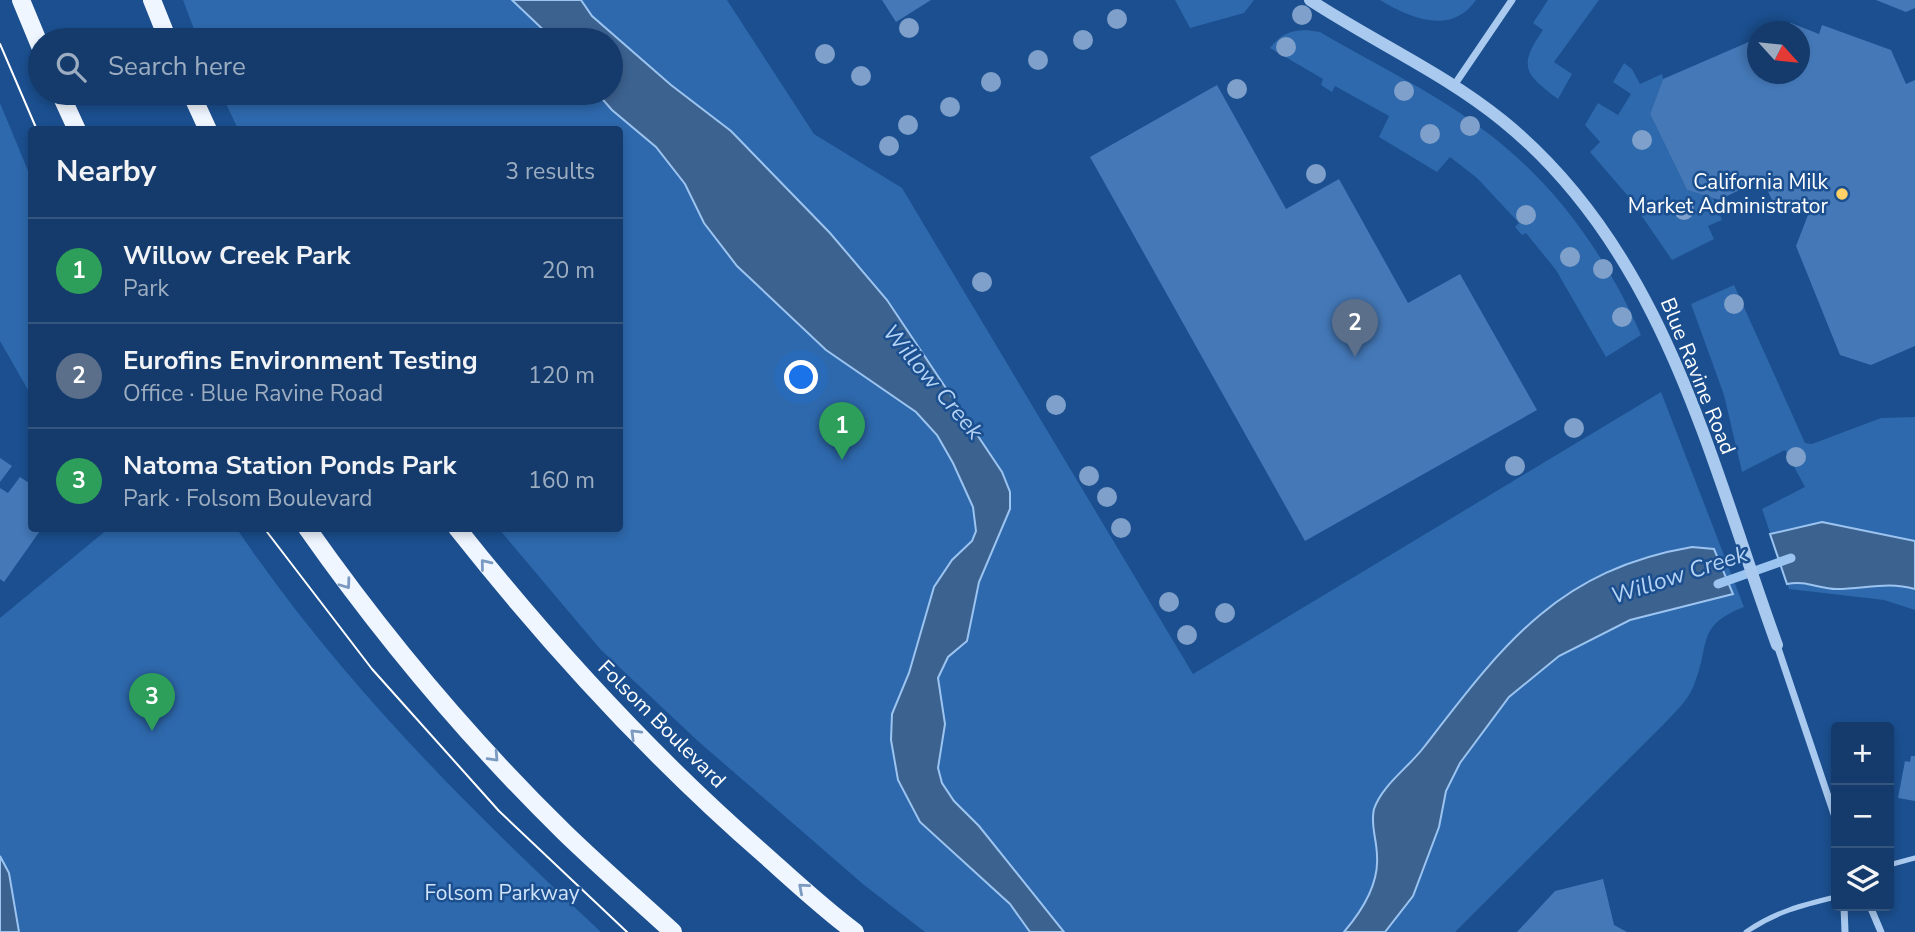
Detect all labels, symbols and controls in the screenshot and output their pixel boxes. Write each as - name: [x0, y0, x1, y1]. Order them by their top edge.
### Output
- north arrow: [1747, 21, 1810, 84]
- search box: [28, 28, 623, 105]
- icon: search: [52, 48, 90, 86]
- text: Search here: [108, 49, 246, 84]
- text: Nearby: [56, 151, 156, 192]
- text: 3 results: [505, 156, 595, 187]
- place label: California Milk Market Administrator: [1628, 168, 1828, 220]
- marker: California Milk Market Administrator: [1834, 186, 1850, 202]
- text: Willow Creek Park: [123, 238, 350, 273]
- text: 1: [72, 255, 86, 286]
- text: 20 m: [542, 255, 595, 286]
- text: Park: [123, 273, 169, 304]
- street label: Blue Ravine Road: [1654, 293, 1742, 459]
- pin: 2: [1332, 299, 1378, 357]
- water label: Willow Creek: [876, 318, 991, 447]
- text: Eurofins Environment Testing: [123, 343, 478, 378]
- text: 2: [72, 360, 86, 391]
- text: 120 m: [528, 360, 595, 391]
- your location: [784, 360, 818, 394]
- text: Office · Blue Ravine Road: [123, 378, 383, 409]
- pin: 1: [819, 402, 865, 460]
- text: Natoma Station Ponds Park: [123, 448, 456, 483]
- text: 3: [72, 465, 86, 496]
- text: 160 m: [528, 465, 595, 496]
- text: Park · Folsom Boulevard: [123, 483, 372, 514]
- water label: Willow Creek: [1607, 538, 1752, 612]
- one-way arrow: [480, 559, 493, 571]
- one-way arrow: [338, 576, 350, 589]
- street label: Folsom Boulevard: [592, 654, 732, 794]
- pin: 3: [129, 673, 175, 731]
- map controls: [1831, 722, 1894, 911]
- button: +: [1831, 722, 1894, 785]
- one-way arrow: [630, 730, 643, 743]
- one-way arrow: [485, 749, 498, 762]
- button: −: [1831, 785, 1894, 848]
- button: layers: [1831, 848, 1894, 911]
- park label: Folsom Parkway: [425, 879, 580, 907]
- one-way arrow: [798, 884, 811, 896]

